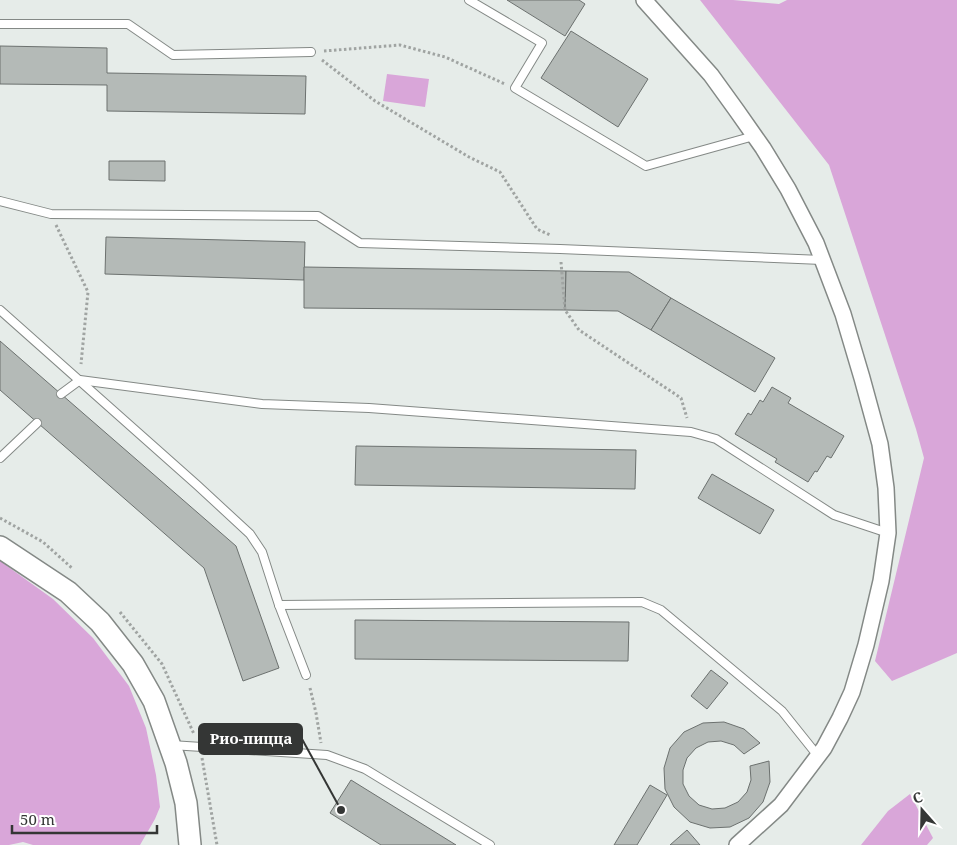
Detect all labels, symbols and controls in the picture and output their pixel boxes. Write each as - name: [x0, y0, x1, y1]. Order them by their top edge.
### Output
- callout: Рио-пицца: [199, 724, 302, 754]
- text: Рио-пицца: [210, 728, 292, 748]
- north arrow: [897, 785, 947, 835]
- text: С: [910, 787, 925, 808]
- scale bar: [12, 802, 158, 834]
- text: 50 m: [20, 809, 55, 829]

